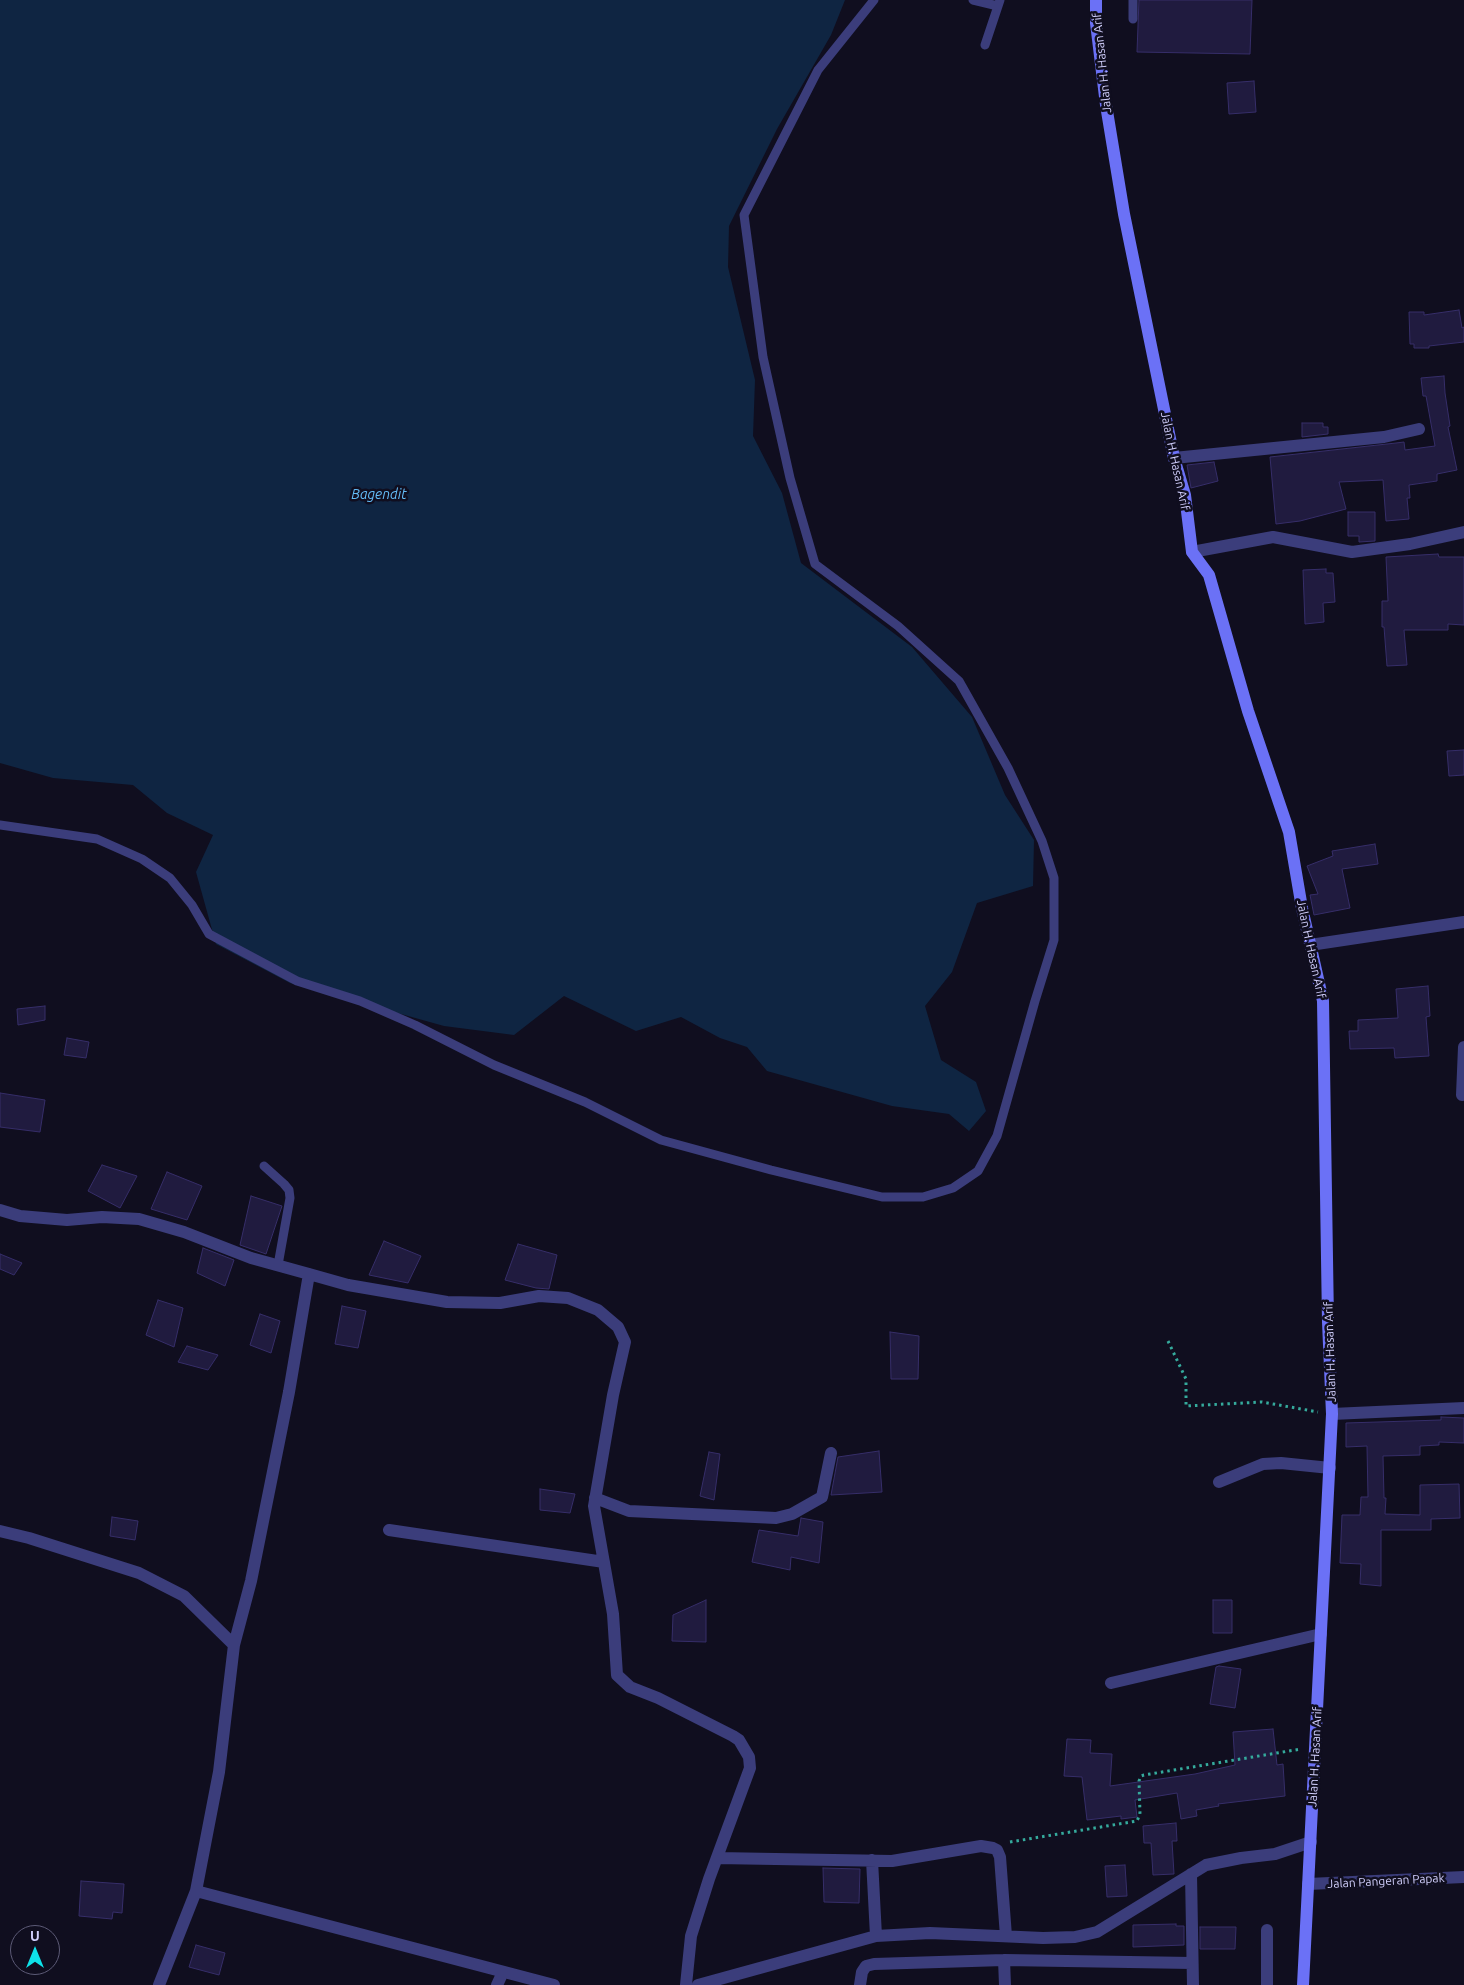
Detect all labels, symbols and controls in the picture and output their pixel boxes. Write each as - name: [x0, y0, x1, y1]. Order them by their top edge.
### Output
- street label: Jalan H. Hasan Arif: [1090, 12, 1114, 114]
- street label: Jalan H. Hasan Arif: [1158, 410, 1192, 512]
- water label: Bagendit: [351, 486, 407, 502]
- street label: Jalan H. Hasan Arif: [1294, 898, 1328, 1000]
- street label: Jalan H. Hasan Arif: [1321, 1302, 1339, 1402]
- street label: Jalan H. Hasan Arif: [1305, 1706, 1325, 1808]
- street label: Jalan Pangeran Papak: [1327, 1871, 1445, 1891]
- north arrow: [10, 1925, 60, 1975]
- text: U: [30, 1928, 40, 1944]

